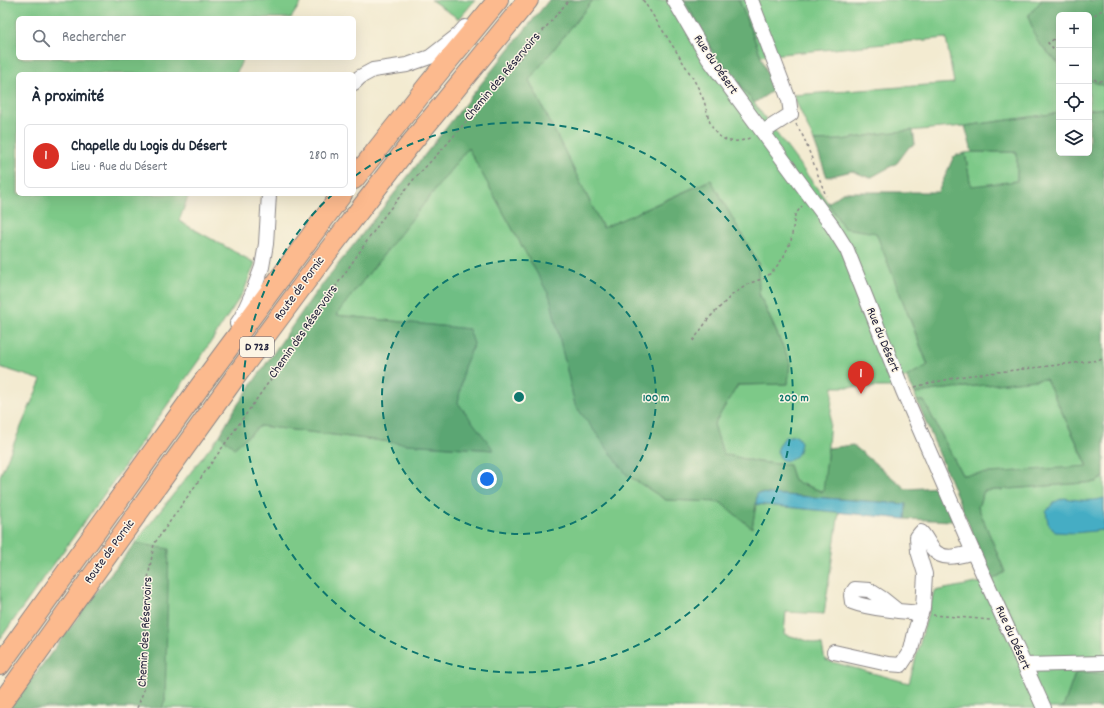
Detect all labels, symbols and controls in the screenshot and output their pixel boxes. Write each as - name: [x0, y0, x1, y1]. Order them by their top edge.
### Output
- map controls: [1056, 12, 1092, 156]
- button: +: [1056, 12, 1092, 48]
- search box: [16, 16, 356, 60]
- icon: search: [30, 27, 52, 49]
- text: Rechercher: [62, 27, 126, 49]
- street label: Chemin des Réservoirs: [460, 29, 546, 125]
- street label: Rue du Désert: [688, 31, 742, 99]
- button: −: [1056, 48, 1092, 84]
- button: locate: [1056, 84, 1092, 120]
- text: À proximité: [32, 86, 104, 110]
- button: layers: [1056, 120, 1092, 156]
- text: Chapelle du Logis du Désert: [71, 136, 227, 158]
- text: 1: [45, 147, 47, 166]
- text: 280 m: [309, 147, 339, 166]
- text: Lieu · Rue du Désert: [71, 158, 167, 177]
- street label: Route de Pornic: [270, 253, 330, 325]
- street label: Chemin des Réservoirs: [265, 281, 343, 383]
- street label: Rue du Désert: [860, 305, 904, 375]
- road number: D 723: [240, 337, 274, 357]
- pin: 1: [848, 361, 874, 394]
- centre of rings: [512, 390, 526, 404]
- text: 100 m: [643, 390, 669, 407]
- text: 200 m: [779, 390, 809, 407]
- your location: [477, 469, 497, 489]
- street label: Route de Pornic: [80, 516, 140, 588]
- street label: Chemin des Réservoirs: [134, 576, 158, 688]
- street label: Rue du Désert: [989, 603, 1035, 673]

